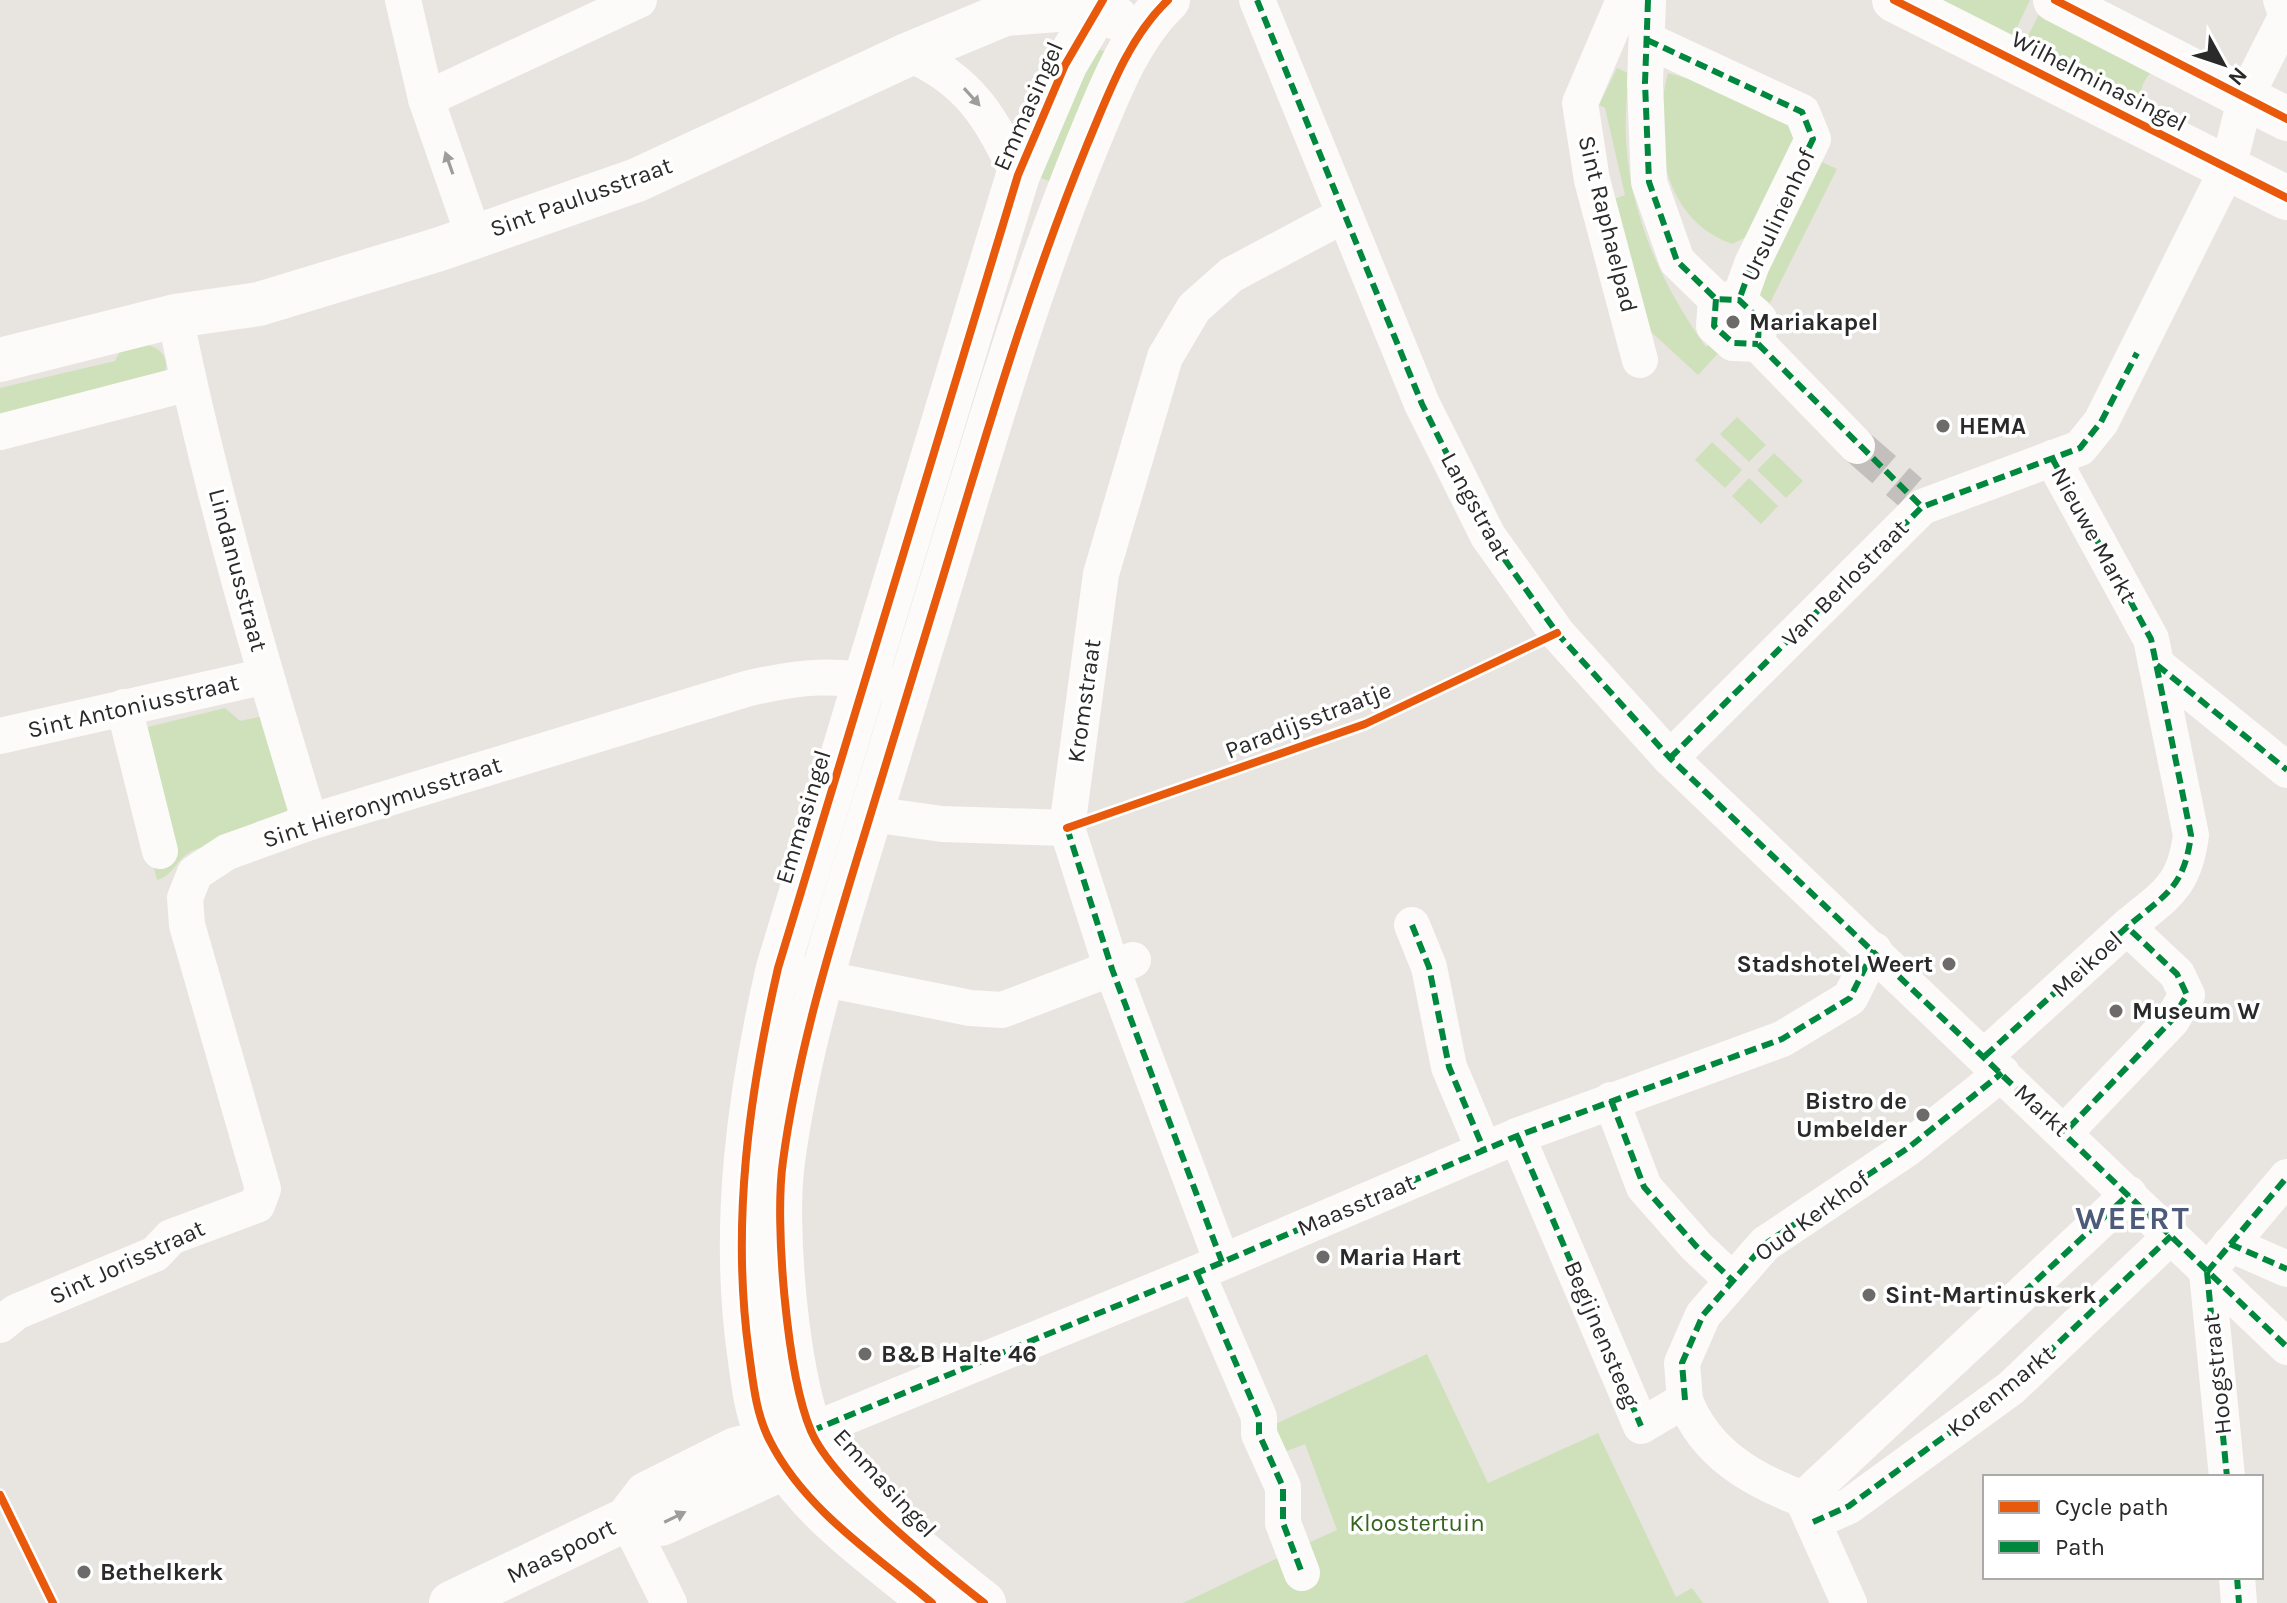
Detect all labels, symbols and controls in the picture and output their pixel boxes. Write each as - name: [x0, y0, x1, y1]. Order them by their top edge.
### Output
- north arrow: [2183, 24, 2263, 104]
- street label: Wilhelminasingel: [2007, 25, 2191, 137]
- street label: Emmasingel: [987, 37, 1069, 175]
- text: N: [2223, 62, 2253, 91]
- one-way arrow: [963, 87, 980, 107]
- street label: Sint Raphaelpad: [1573, 133, 1643, 315]
- street label: Ursulinenhof: [1735, 144, 1821, 285]
- one-way arrow: [442, 151, 454, 175]
- street label: Sint Paulusstraat: [486, 151, 676, 243]
- place label: Mariakapel: [1749, 308, 1878, 336]
- marker: Mariakapel: [1724, 313, 1742, 331]
- place label: HEMA: [1959, 412, 2026, 440]
- marker: HEMA: [1934, 417, 1952, 435]
- street label: Langstraat: [1435, 448, 1517, 564]
- street label: Nieuwe Markt: [2045, 462, 2143, 608]
- street label: Lindanusstraat: [203, 485, 273, 655]
- street label: Van Berlostraat: [1776, 514, 1914, 652]
- street label: Kromstraat: [1061, 637, 1107, 765]
- street label: Sint Antoniusstraat: [25, 668, 241, 744]
- street label: Paradijsstraatje: [1221, 675, 1395, 765]
- street label: Emmasingel: [769, 747, 837, 887]
- street label: Sint Hieronymusstraat: [259, 750, 505, 854]
- street label: Meikoel: [2046, 925, 2128, 1003]
- place label: Stadshotel Weert: [1737, 950, 1933, 978]
- marker: Stadshotel Weert: [1940, 955, 1958, 973]
- place label: Museum W: [2132, 997, 2260, 1025]
- marker: Museum W: [2107, 1002, 2125, 1020]
- street label: Markt: [2009, 1078, 2075, 1142]
- place label: Bistro de Umbelder: [1796, 1087, 1908, 1143]
- marker: Bistro de Umbelder: [1914, 1106, 1932, 1124]
- street label: Oud Kerkhof: [1749, 1165, 1875, 1267]
- street label: Maasstraat: [1293, 1168, 1419, 1242]
- district label: WEERT: [2075, 1200, 2191, 1237]
- street label: Sint Jorisstraat: [45, 1214, 209, 1310]
- place label: Maria Hart: [1339, 1243, 1461, 1271]
- marker: Maria Hart: [1314, 1248, 1332, 1266]
- street label: Begijnensteeg: [1559, 1256, 1646, 1412]
- place label: Sint-Martinuskerk: [1885, 1281, 2097, 1309]
- marker: Sint-Martinuskerk: [1860, 1286, 1878, 1304]
- street label: Hoogstraat: [2197, 1312, 2237, 1436]
- street label: Korenmarkt: [1942, 1339, 2060, 1443]
- place label: B&B Halte 46: [881, 1340, 1037, 1368]
- marker: B&B Halte 46: [856, 1345, 874, 1363]
- street label: Emmasingel: [828, 1423, 942, 1543]
- legend: [1983, 1475, 2263, 1579]
- text: Cycle path: [2055, 1493, 2169, 1521]
- park label: Kloostertuin: [1349, 1509, 1485, 1537]
- one-way arrow: [663, 1510, 686, 1524]
- street label: Maaspoort: [502, 1513, 620, 1589]
- text: Path: [2055, 1533, 2105, 1561]
- place label: Bethelkerk: [100, 1558, 223, 1586]
- marker: Bethelkerk: [75, 1563, 93, 1581]

